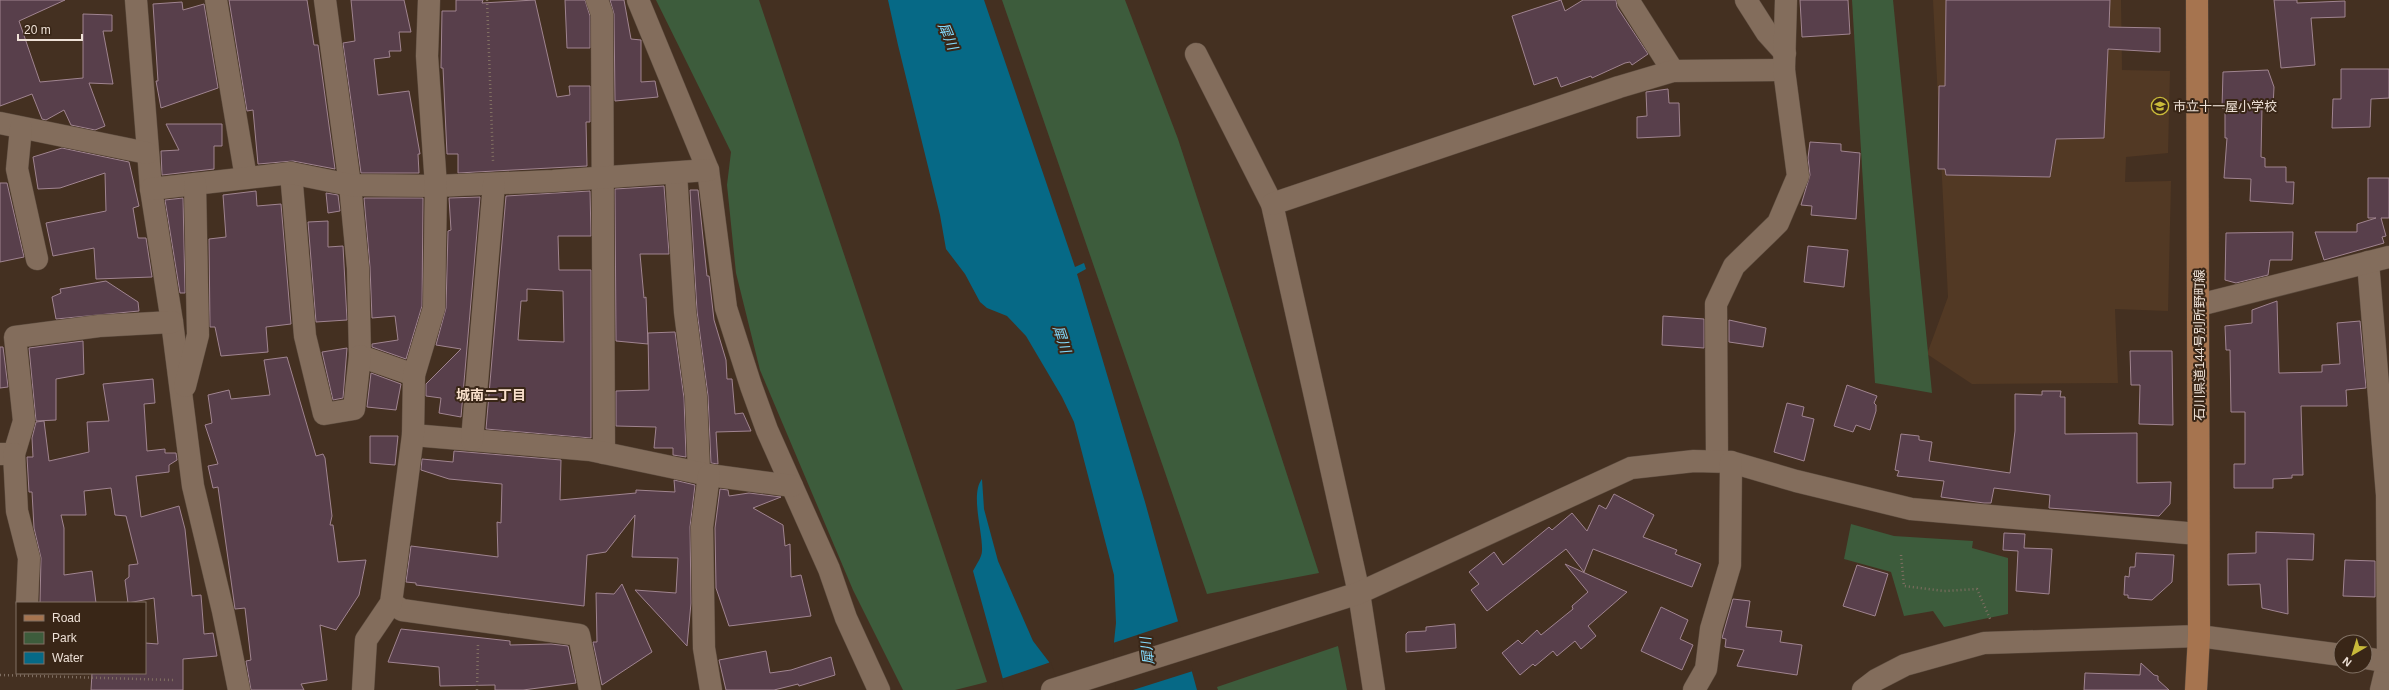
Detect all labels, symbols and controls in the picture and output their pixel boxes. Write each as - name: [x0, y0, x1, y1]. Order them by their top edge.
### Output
- scale bar: [18, 16, 82, 42]
- water label: 犀川: [935, 20, 962, 54]
- text: 20 m: [24, 23, 51, 37]
- school or university icon: 市立十一屋小学校: [2150, 96, 2170, 116]
- place label: 市立十一屋小学校: [2173, 99, 2277, 114]
- street label: 石川県道144号別所野町線: [2192, 269, 2207, 421]
- water label: 犀川: [1050, 323, 1075, 357]
- district label: 城南二丁目: [456, 387, 526, 403]
- legend: [16, 602, 146, 674]
- text: Road: [52, 611, 81, 625]
- text: Park: [52, 631, 78, 645]
- water label: 犀川: [1137, 634, 1157, 666]
- north arrow: [2333, 634, 2373, 674]
- text: Water: [52, 651, 84, 665]
- text: N: [2340, 655, 2354, 669]

